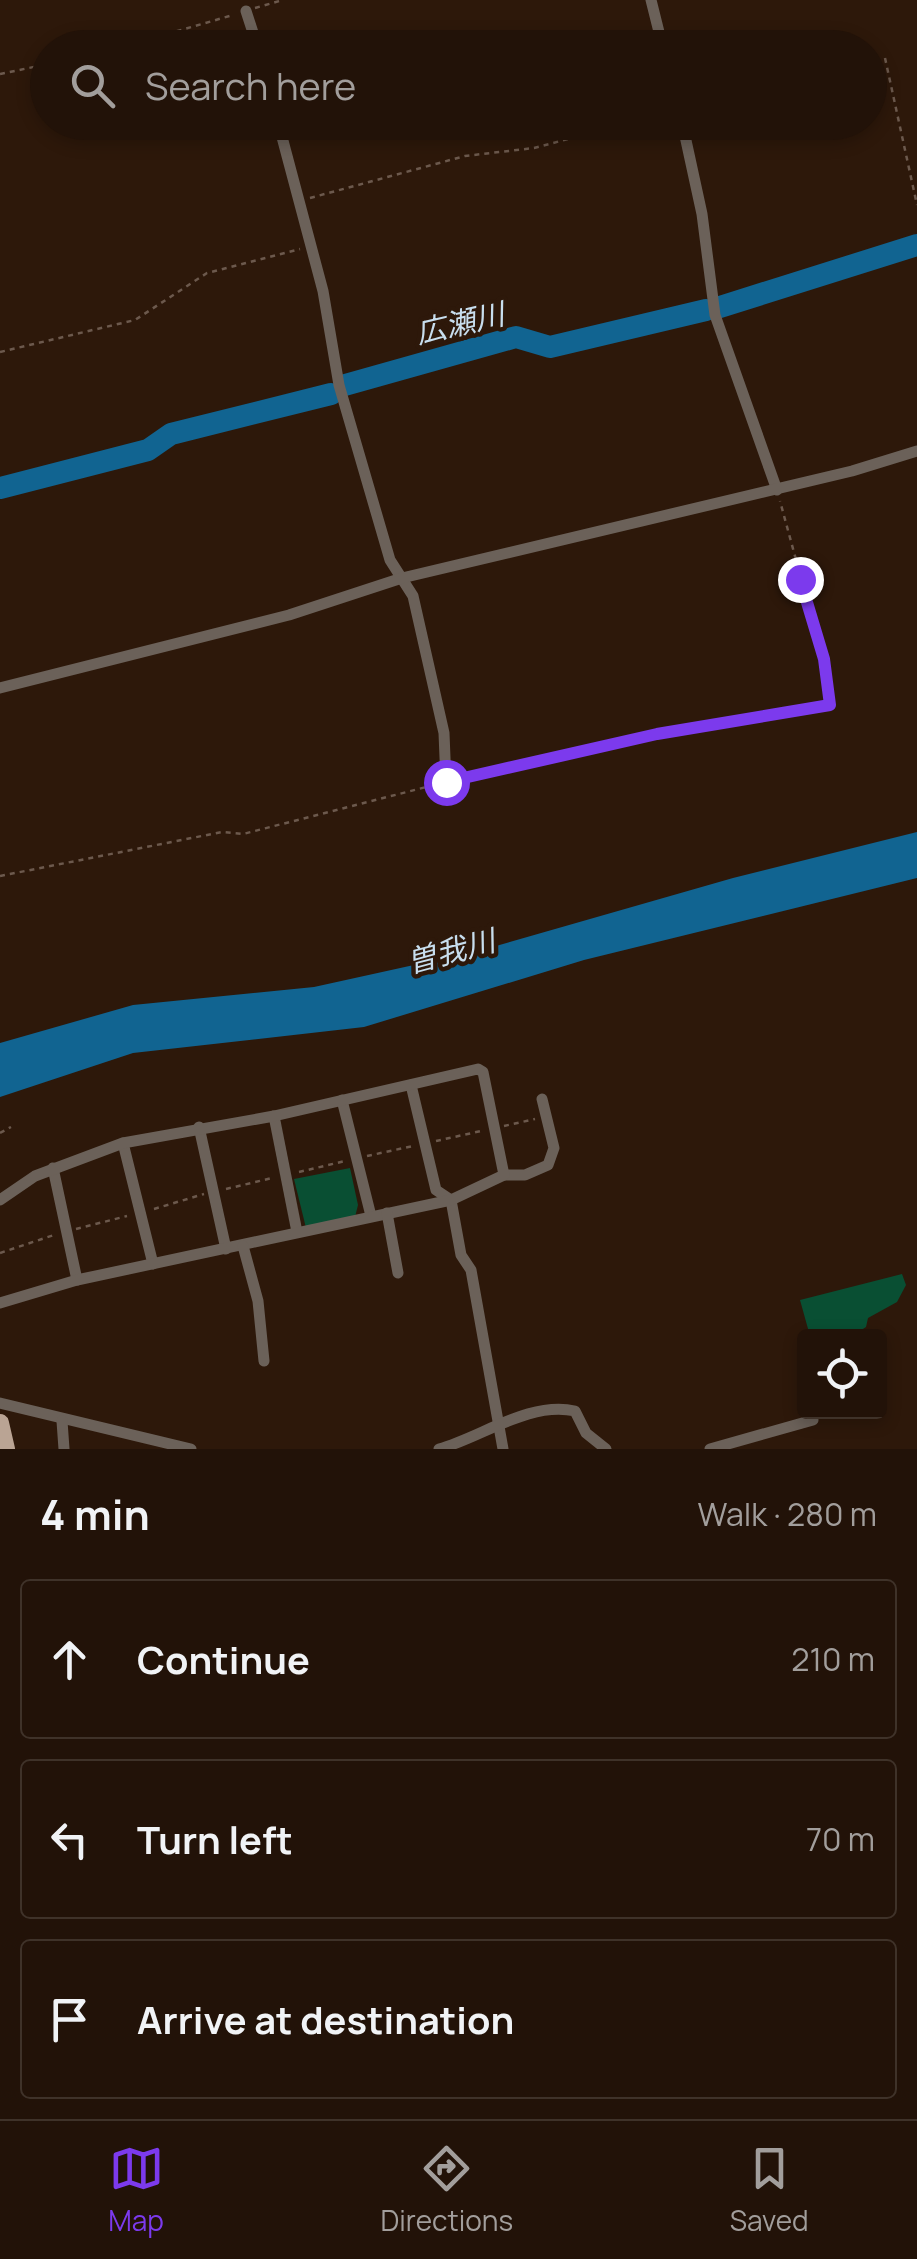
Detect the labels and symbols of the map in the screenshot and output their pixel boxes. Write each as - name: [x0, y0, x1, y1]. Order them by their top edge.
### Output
- water label: 広瀬川: [411, 292, 511, 353]
- route end: [778, 557, 824, 603]
- route start: [424, 760, 470, 806]
- water label: 曽我川: [402, 918, 502, 982]

